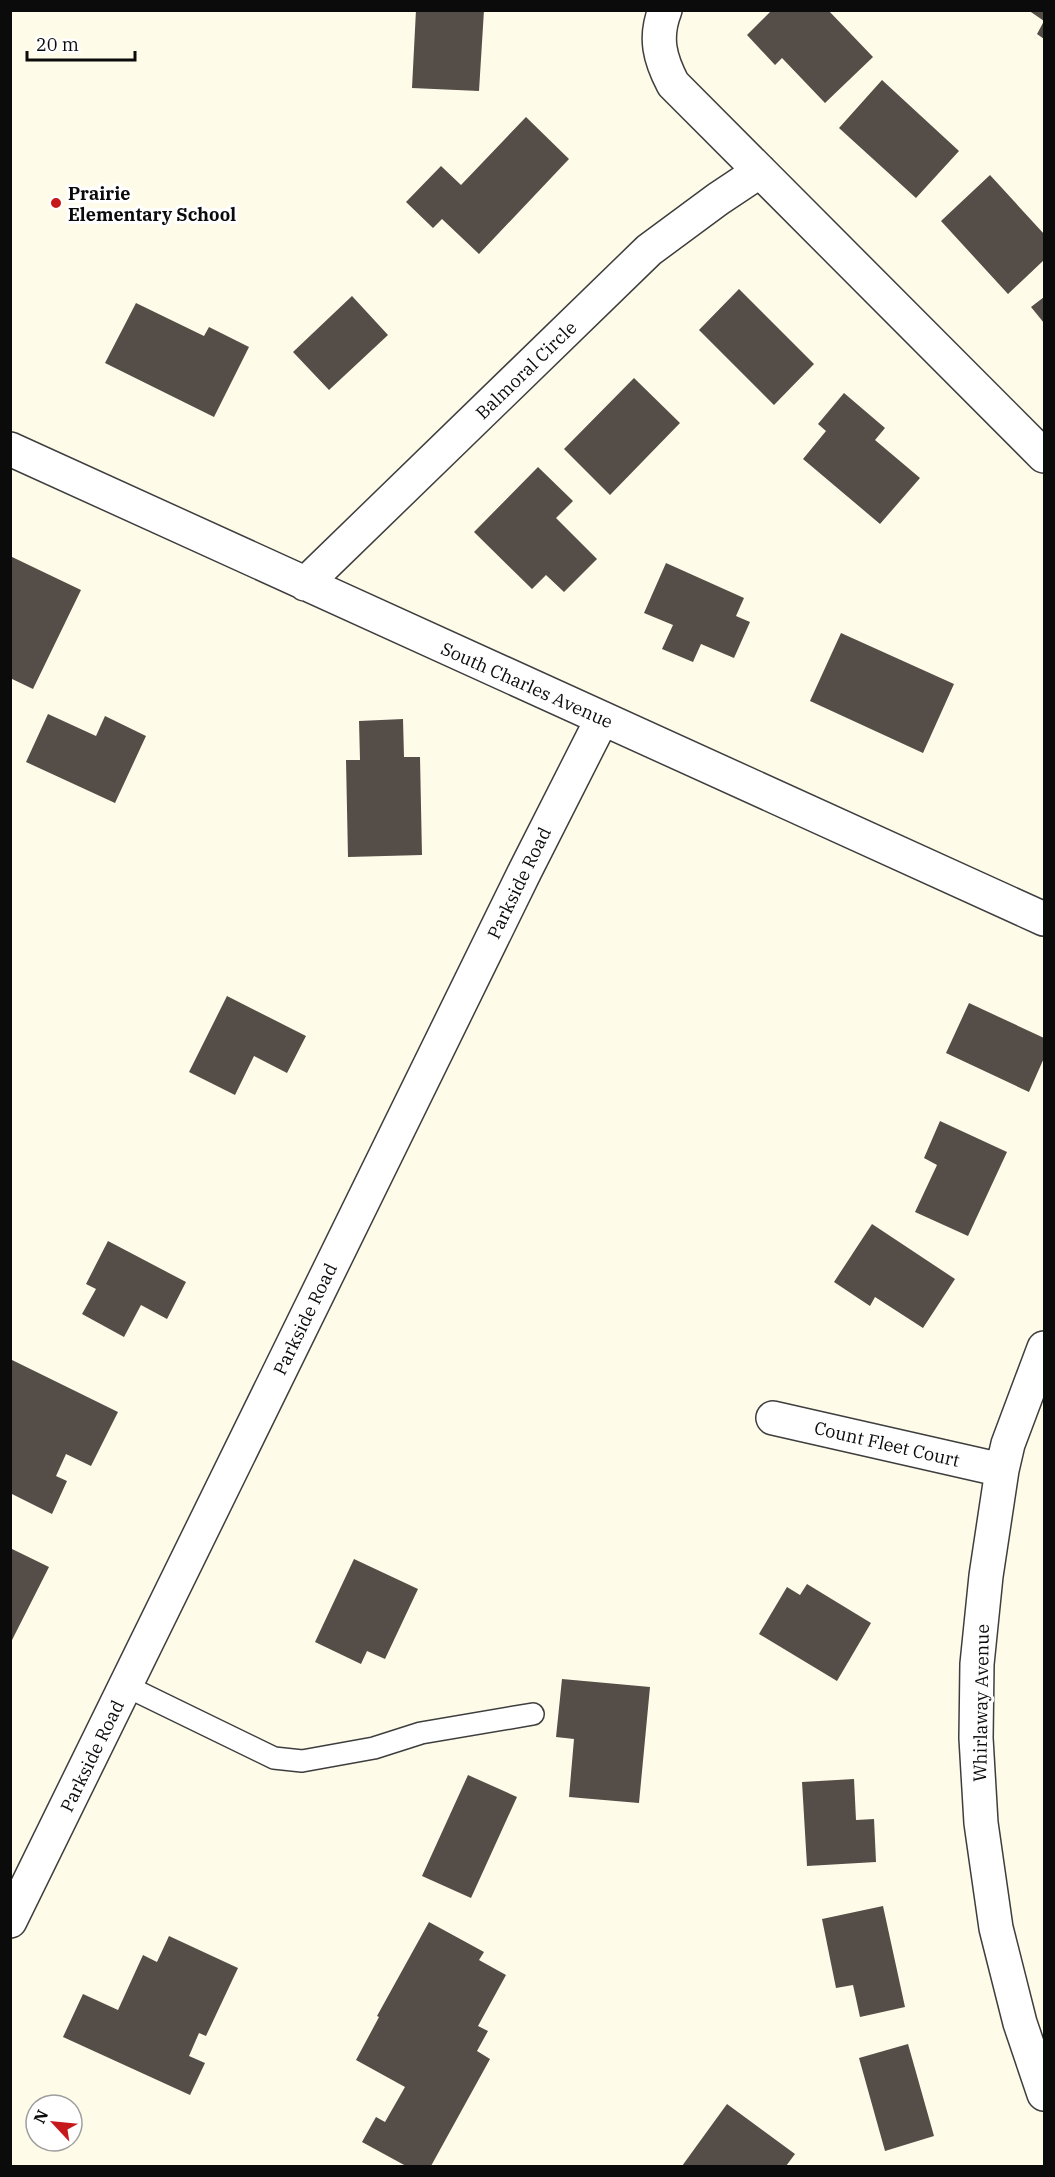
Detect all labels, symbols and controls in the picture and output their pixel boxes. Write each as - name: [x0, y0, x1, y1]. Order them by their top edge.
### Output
- scale bar: [27, 24, 135, 62]
- text: 20 m: [36, 33, 79, 56]
- place label: Prairie Elementary School: [68, 182, 236, 226]
- marker: Prairie Elementary School: [49, 196, 63, 210]
- street label: Balmoral Circle: [471, 316, 581, 424]
- street label: South Charles Avenue: [438, 637, 616, 733]
- street label: Parkside Road: [482, 823, 556, 943]
- street label: Parkside Road: [268, 1259, 342, 1379]
- street label: Count Fleet Court: [812, 1416, 962, 1472]
- street label: Whirlaway Avenue: [968, 1624, 994, 1782]
- street label: Parkside Road: [55, 1696, 129, 1816]
- north arrow: [24, 2093, 84, 2153]
- text: N: [29, 2106, 52, 2126]

